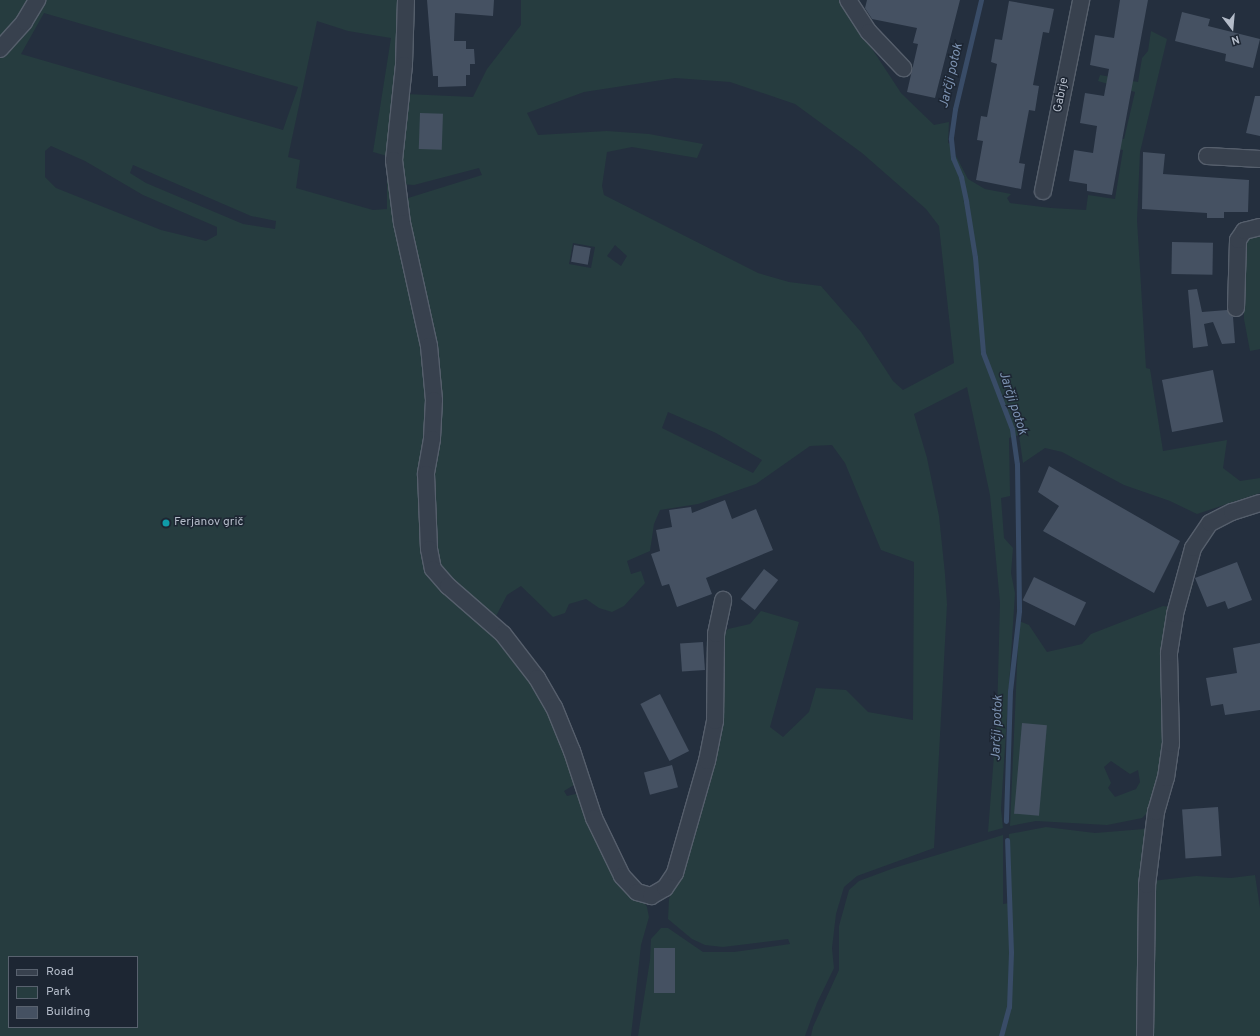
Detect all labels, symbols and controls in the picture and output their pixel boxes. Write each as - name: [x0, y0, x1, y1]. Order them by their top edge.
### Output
- north arrow: [1212, 8, 1252, 48]
- text: N: [1230, 32, 1241, 47]
- water label: Jarčji potok: [937, 42, 967, 110]
- street label: Gabrje: [1052, 76, 1072, 114]
- water label: Jarčji potok: [994, 369, 1030, 437]
- place label: Ferjanov grič: [174, 516, 244, 530]
- marker: Ferjanov grič: [161, 518, 171, 528]
- water label: Jarčji potok: [989, 695, 1007, 761]
- legend: [8, 956, 138, 1028]
- text: Road: [46, 964, 74, 980]
- text: Park: [46, 984, 71, 1000]
- text: Building: [46, 1004, 90, 1020]

